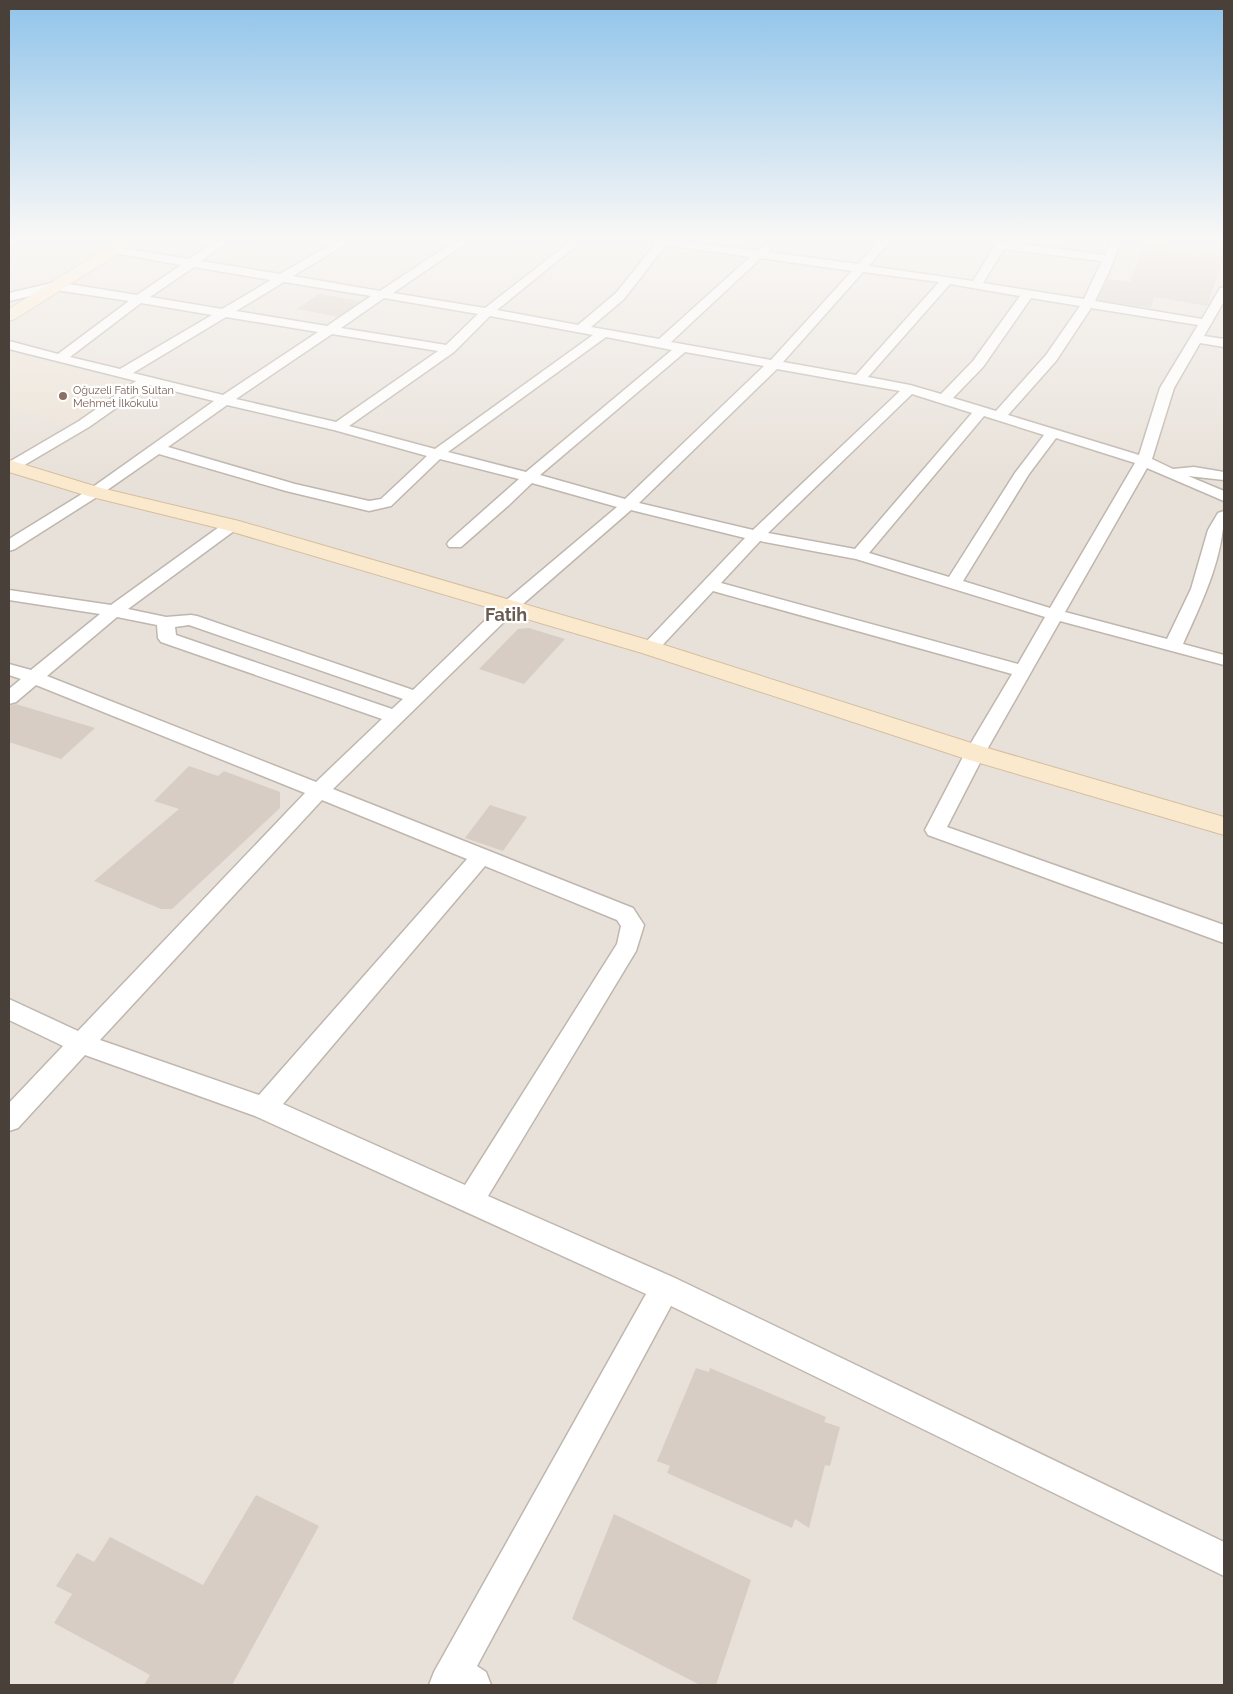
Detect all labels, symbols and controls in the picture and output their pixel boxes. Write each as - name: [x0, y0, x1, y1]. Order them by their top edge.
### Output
- place label: Oğuzeli Fatih Sultan Mehmet İlkokulu: [73, 384, 174, 410]
- marker: Oğuzeli Fatih Sultan Mehmet İlkokulu: [57, 390, 69, 402]
- district label: Fatih: [485, 604, 527, 625]

